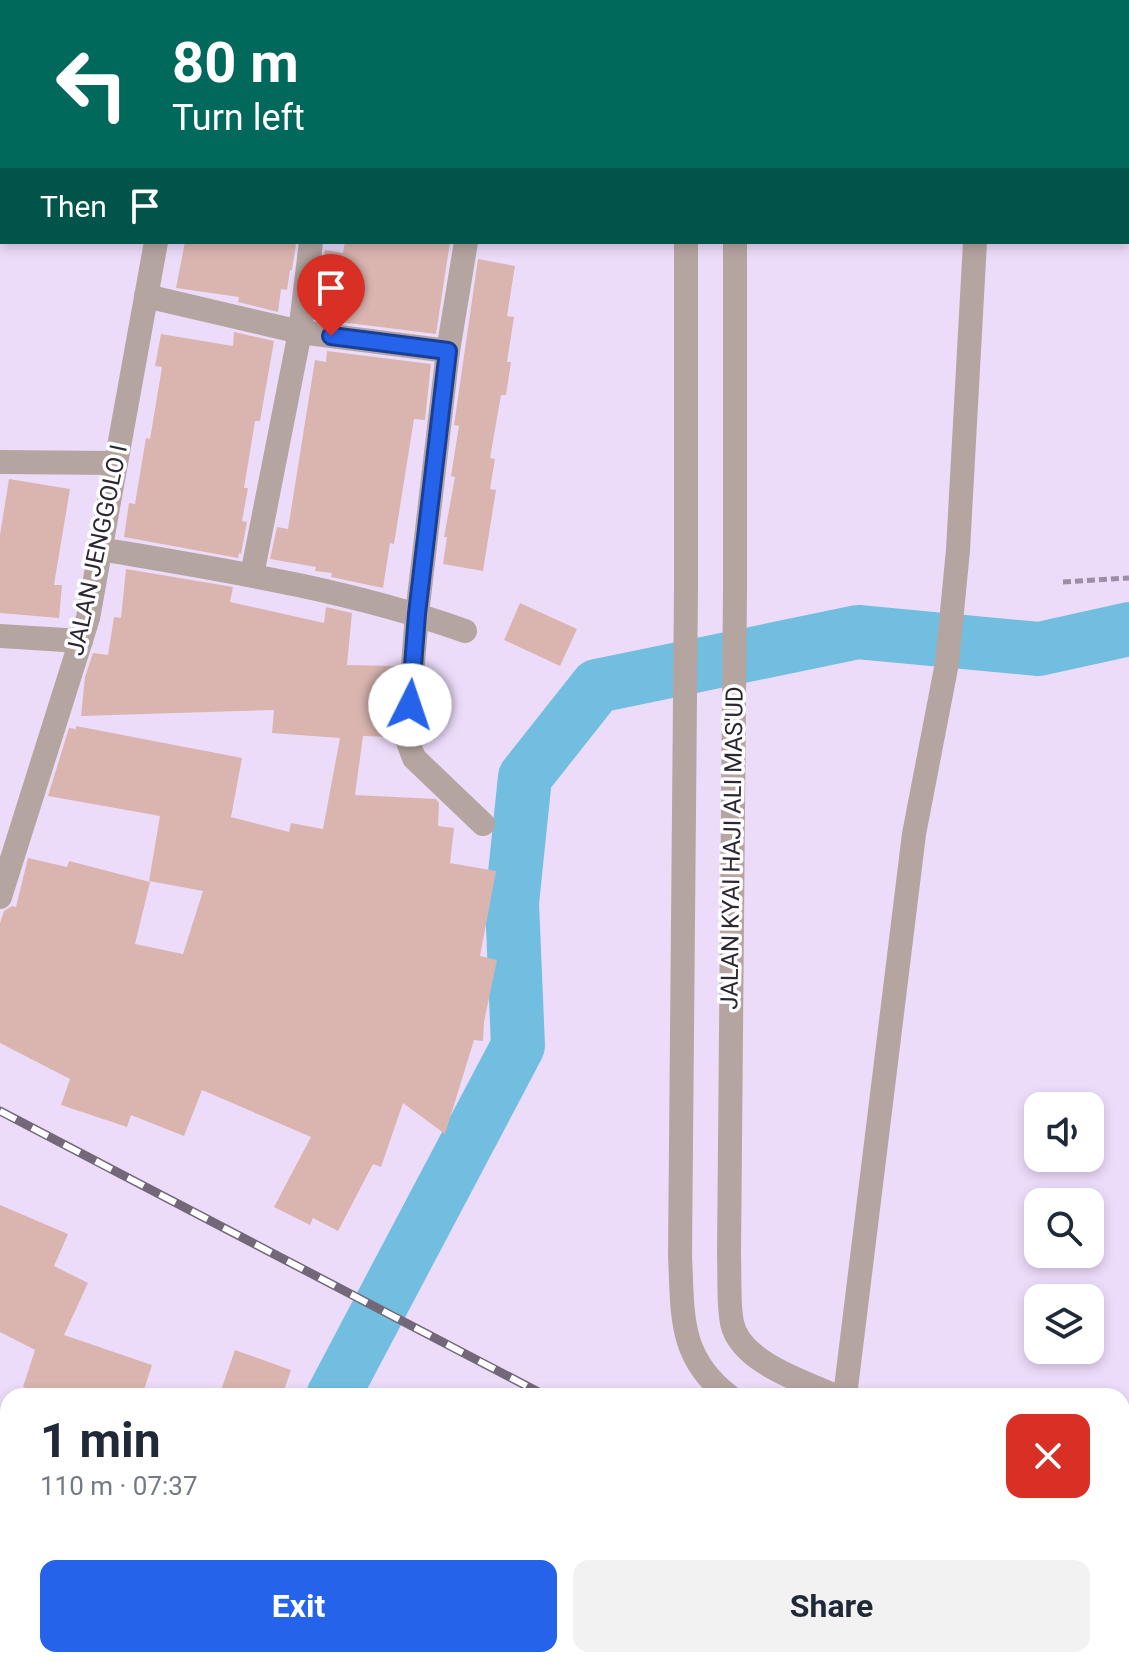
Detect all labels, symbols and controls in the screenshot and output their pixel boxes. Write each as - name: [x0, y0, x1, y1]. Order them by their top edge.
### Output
- text: 80 m: [172, 30, 299, 96]
- icon: left: [40, 32, 144, 136]
- text: Turn left: [172, 97, 305, 139]
- icon: arrive: [123, 184, 167, 228]
- text: Then: [40, 189, 107, 224]
- pin: [297, 254, 365, 336]
- icon: arrive: [309, 266, 353, 310]
- street label: JALAN JENGGOLO I: [61, 442, 133, 658]
- position arrow: [368, 663, 452, 747]
- street label: JALAN KYAI HAJI ALI MAS'UD: [715, 686, 749, 1010]
- map controls: [1024, 1092, 1104, 1364]
- button: sound: [1024, 1092, 1104, 1172]
- button: search: [1024, 1188, 1104, 1268]
- button: layers: [1024, 1284, 1104, 1364]
- text: 1 min: [40, 1412, 161, 1469]
- button: close: [1006, 1414, 1090, 1498]
- text: 110 m · 07:37: [40, 1471, 198, 1501]
- button: Exit: [40, 1560, 557, 1652]
- button: Share: [573, 1560, 1090, 1652]

